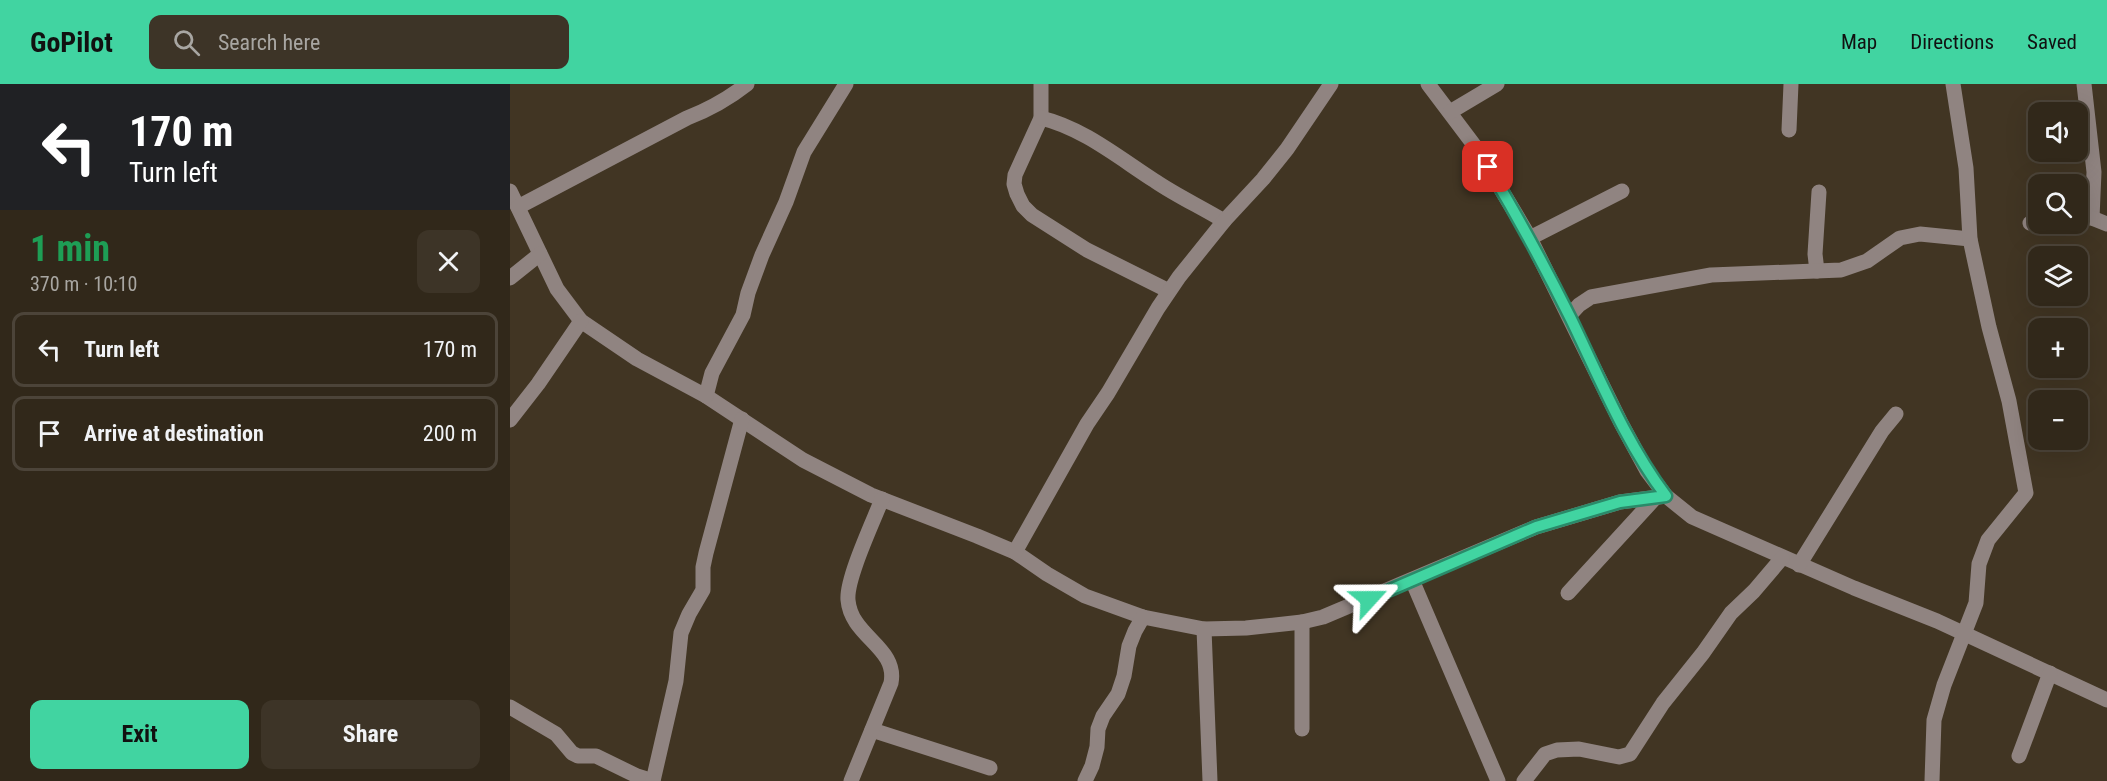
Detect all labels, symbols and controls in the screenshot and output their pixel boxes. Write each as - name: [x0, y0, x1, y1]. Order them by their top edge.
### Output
- search box: [149, 15, 569, 69]
- text: GoPilot: [30, 26, 113, 59]
- icon: search: [170, 26, 203, 59]
- text: Search here: [218, 30, 320, 55]
- text: Map: [1841, 30, 1877, 54]
- text: Directions: [1910, 30, 1994, 54]
- text: Saved: [2027, 30, 2077, 54]
- map controls: [2028, 102, 2088, 450]
- button: sound: [2028, 102, 2088, 162]
- text: 170 m: [129, 107, 234, 156]
- icon: left: [30, 108, 108, 186]
- pin: [1462, 141, 1513, 192]
- icon: arrive: [1471, 150, 1504, 183]
- text: Turn left: [129, 157, 218, 189]
- button: search: [2028, 174, 2088, 234]
- text: 1 min: [30, 228, 110, 270]
- button: close: [417, 230, 480, 293]
- button: layers: [2028, 246, 2088, 306]
- text: 370 m · 10:10: [30, 272, 137, 296]
- button: +: [2028, 318, 2088, 378]
- icon: left: [33, 333, 66, 366]
- text: Turn left: [84, 337, 159, 362]
- text: 170 m: [423, 337, 477, 362]
- button: −: [2028, 390, 2088, 450]
- icon: arrive: [33, 417, 66, 450]
- text: Arrive at destination: [84, 421, 264, 446]
- text: 200 m: [423, 421, 477, 446]
- position arrow: [1337, 567, 1401, 631]
- button: Exit: [30, 700, 249, 769]
- button: Share: [261, 700, 480, 769]

